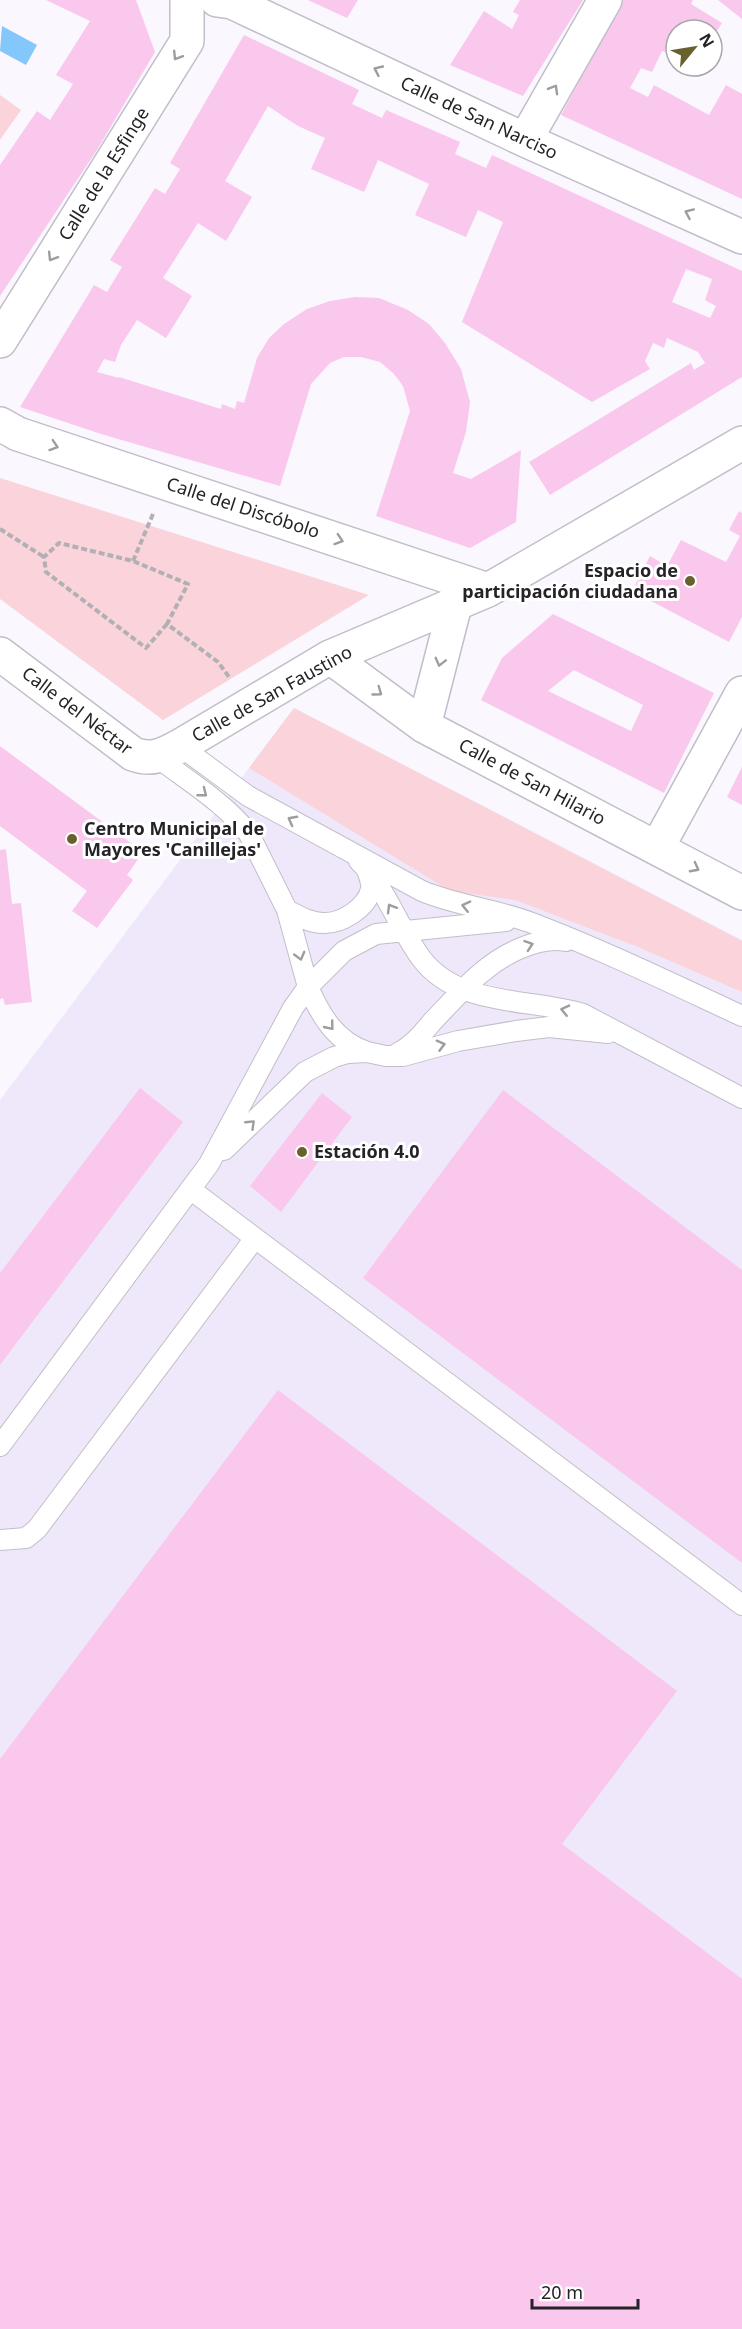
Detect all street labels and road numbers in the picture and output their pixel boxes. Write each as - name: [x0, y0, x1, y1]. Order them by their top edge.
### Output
- street label: Calle de San Narciso: [397, 70, 562, 164]
- street label: Calle de la Esfinge: [53, 102, 154, 245]
- street label: Calle del Discóbolo: [164, 471, 323, 543]
- street label: Calle de San Faustino: [187, 639, 356, 747]
- street label: Calle del Néctar: [17, 661, 138, 760]
- street label: Calle de San Hilario: [455, 732, 610, 830]

